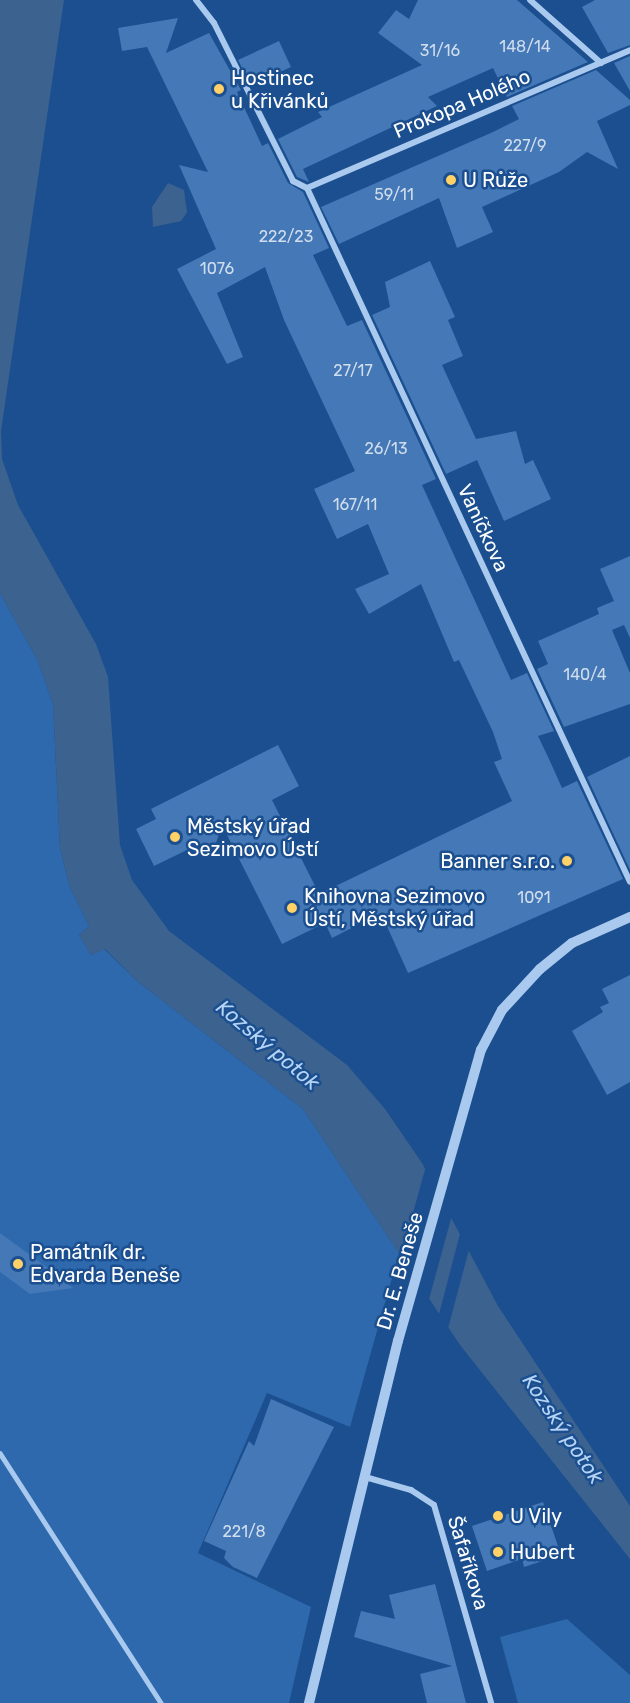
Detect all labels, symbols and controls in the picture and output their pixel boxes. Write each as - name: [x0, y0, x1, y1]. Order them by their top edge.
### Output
- house number: 148/14: [499, 37, 551, 57]
- house number: 31/16: [420, 41, 460, 61]
- street label: Prokopa Holého: [390, 64, 534, 144]
- place label: Hostinec u Křivánků: [231, 66, 329, 113]
- marker: Hostinec u Křivánků: [212, 82, 226, 96]
- house number: 227/9: [503, 136, 547, 156]
- place label: U Růže: [463, 168, 528, 192]
- marker: U Růže: [444, 173, 458, 187]
- house number: 59/11: [374, 185, 414, 205]
- house number: 222/23: [259, 227, 313, 247]
- house number: 1076: [200, 259, 234, 279]
- house number: 27/17: [333, 361, 373, 381]
- house number: 26/13: [364, 439, 408, 459]
- street label: Vaníčkova: [452, 480, 514, 576]
- house number: 167/11: [333, 495, 377, 515]
- house number: 140/4: [563, 665, 607, 685]
- place label: Městský úřad Sezimovo Ústí: [187, 814, 318, 861]
- marker: Městský úřad Sezimovo Ústí: [168, 830, 182, 844]
- place label: Banner s.r.o.: [440, 849, 555, 873]
- marker: Banner s.r.o.: [560, 854, 574, 868]
- place label: Knihovna Sezimovo Ústí, Městský úřad: [304, 885, 485, 932]
- house number: 1091: [517, 888, 551, 908]
- marker: Knihovna Sezimovo Ústí, Městský úřad: [285, 901, 299, 915]
- water label: Kozský potok: [211, 994, 325, 1096]
- street label: Dr. E. Beneše: [372, 1209, 428, 1333]
- place label: Památník dr. Edvarda Beneše: [30, 1240, 180, 1287]
- marker: Památník dr. Edvarda Beneše: [11, 1257, 25, 1271]
- water label: Kozský potok: [517, 1369, 609, 1489]
- place label: U Vily: [510, 1504, 563, 1528]
- marker: U Vily: [491, 1509, 505, 1523]
- street label: Šafaříkova: [442, 1513, 494, 1613]
- house number: 221/8: [222, 1522, 266, 1542]
- place label: Hubert: [510, 1540, 575, 1564]
- marker: Hubert: [491, 1545, 505, 1559]

